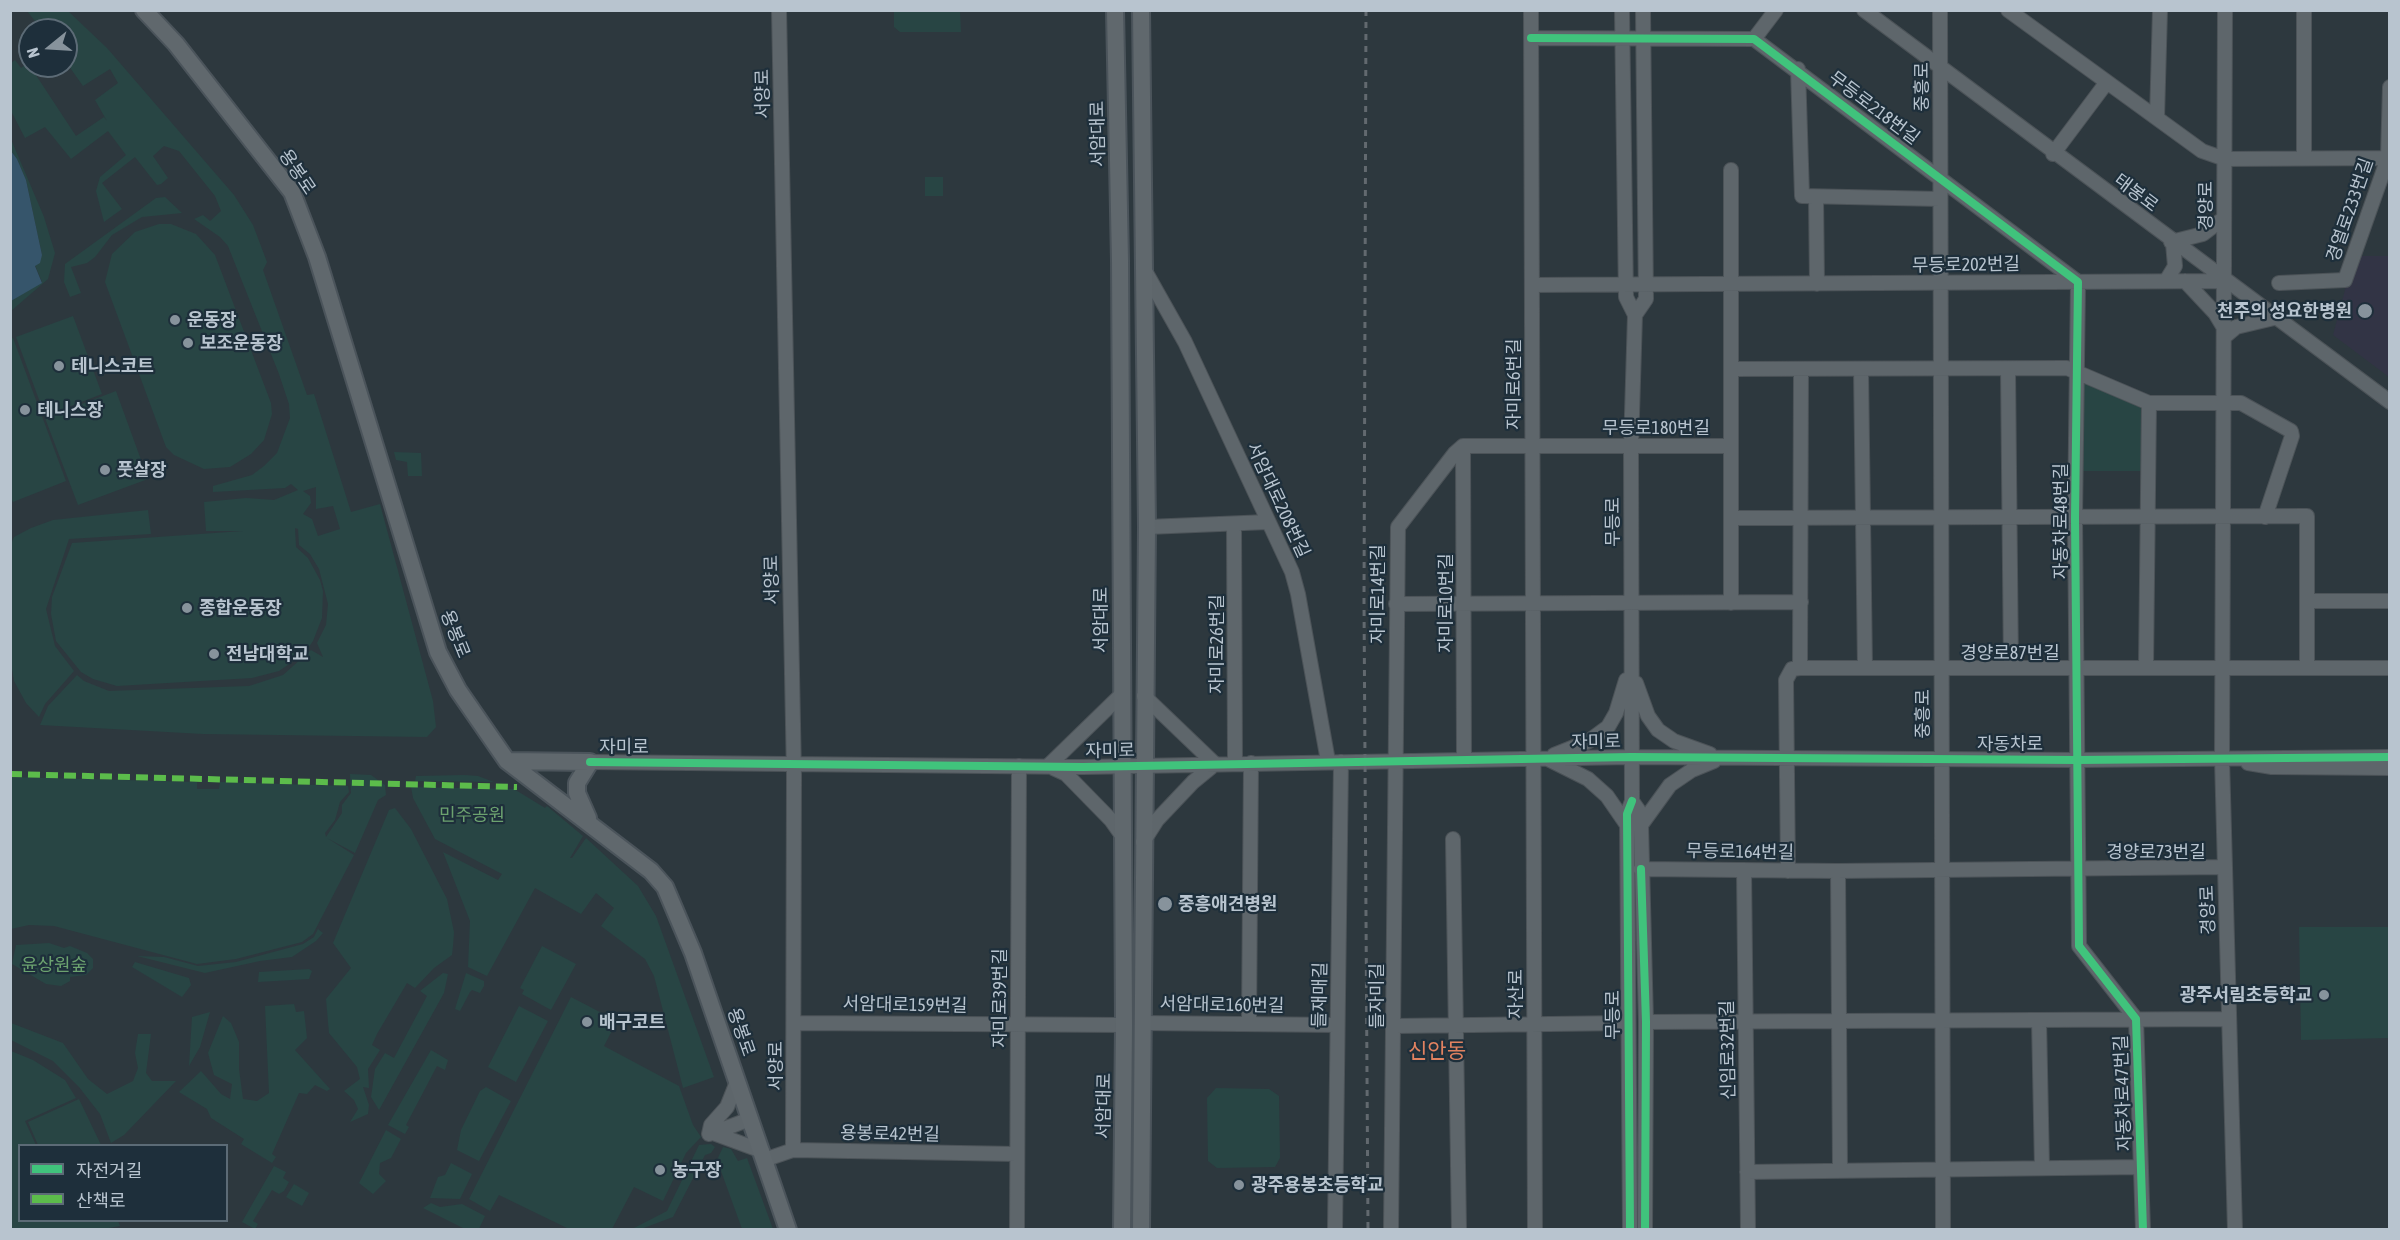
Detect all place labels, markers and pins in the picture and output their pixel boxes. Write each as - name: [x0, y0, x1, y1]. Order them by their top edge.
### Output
- place label: 천주의 성요한병원: [2217, 300, 2352, 322]
- marker: 천주의 성요한병원: [2356, 302, 2374, 320]
- place label: 운동장: [187, 309, 237, 331]
- marker: 운동장: [168, 313, 182, 327]
- place label: 보조운동장: [200, 332, 283, 354]
- marker: 보조운동장: [181, 336, 195, 350]
- place label: 테니스코트: [71, 355, 154, 377]
- marker: 테니스코트: [52, 359, 66, 373]
- place label: 테니스장: [37, 399, 103, 421]
- marker: 테니스장: [18, 403, 32, 417]
- place label: 풋살장: [117, 459, 167, 481]
- marker: 풋살장: [98, 463, 112, 477]
- place label: 종합운동장: [199, 597, 282, 619]
- marker: 종합운동장: [180, 601, 194, 615]
- place label: 전남대학교: [226, 643, 309, 665]
- marker: 전남대학교: [207, 647, 221, 661]
- place label: 중흥애견병원: [1178, 893, 1277, 915]
- marker: 중흥애견병원: [1156, 895, 1174, 913]
- place label: 광주서림초등학교: [2180, 984, 2312, 1006]
- marker: 광주서림초등학교: [2317, 988, 2331, 1002]
- place label: 배구코트: [599, 1011, 665, 1033]
- marker: 배구코트: [580, 1015, 594, 1029]
- place label: 농구장: [672, 1159, 722, 1181]
- marker: 농구장: [653, 1163, 667, 1177]
- place label: 광주용봉초등학교: [1251, 1174, 1383, 1196]
- marker: 광주용봉초등학교: [1232, 1178, 1246, 1192]

